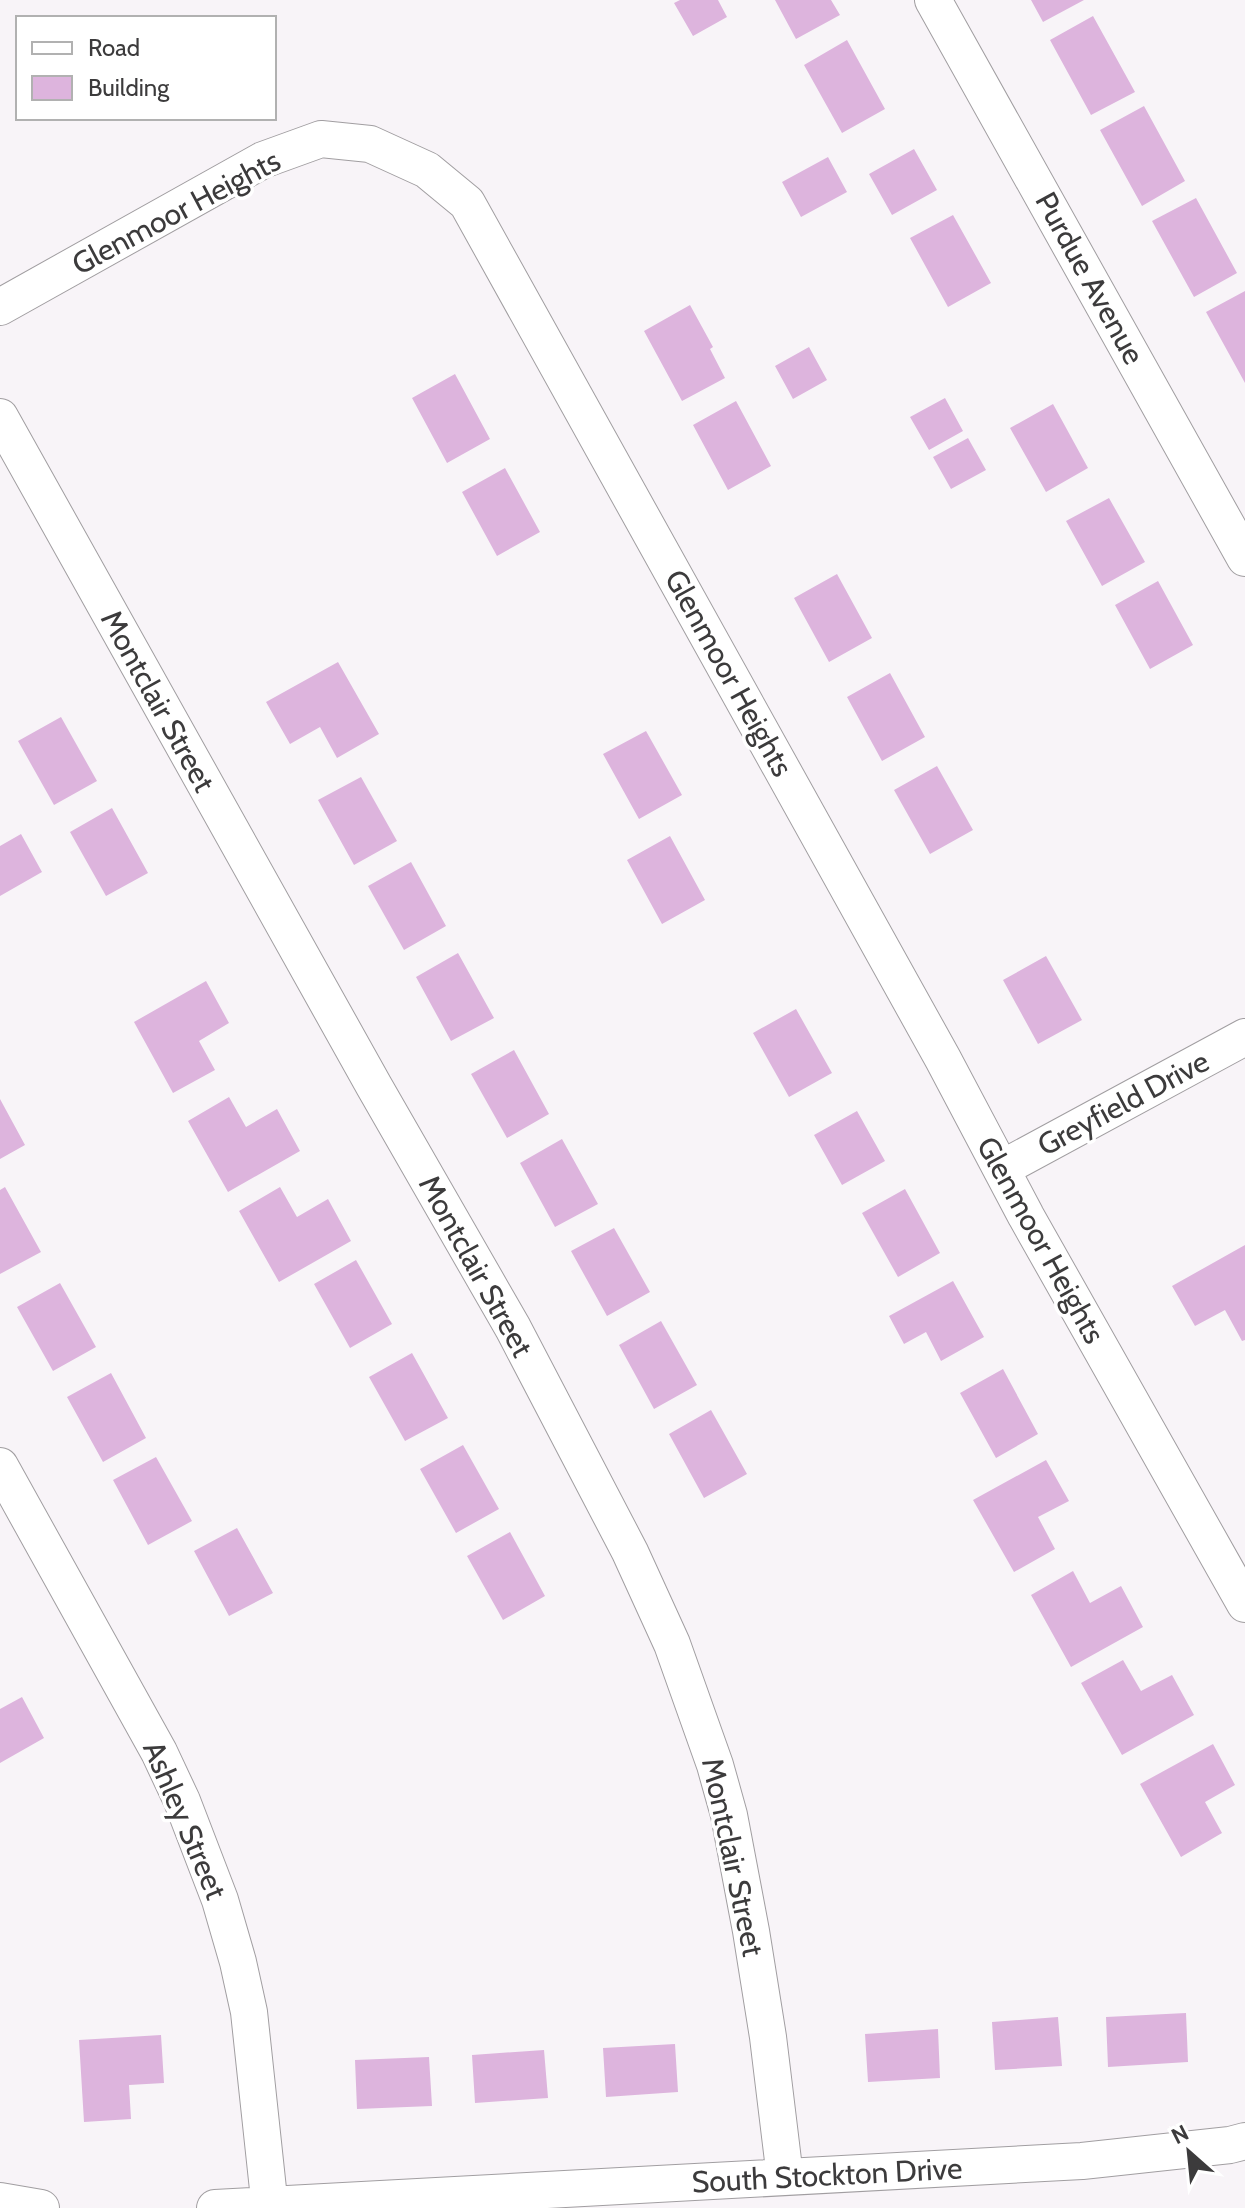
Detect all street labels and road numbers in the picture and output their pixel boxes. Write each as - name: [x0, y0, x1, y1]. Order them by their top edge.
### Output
- street label: Glenmoor Heights: [66, 142, 286, 282]
- street label: Purdue Avenue: [1027, 185, 1153, 371]
- street label: Glenmoor Heights: [657, 563, 801, 783]
- street label: Montclair Street: [93, 604, 223, 798]
- street label: Greyfield Drive: [1031, 1042, 1215, 1164]
- street label: Glenmoor Heights: [969, 1130, 1113, 1350]
- street label: Montclair Street: [411, 1169, 541, 1363]
- street label: Ashley Street: [135, 1735, 235, 1905]
- street label: Montclair Street: [694, 1754, 772, 1960]
- street label: South Stockton Drive: [691, 2149, 963, 2201]

